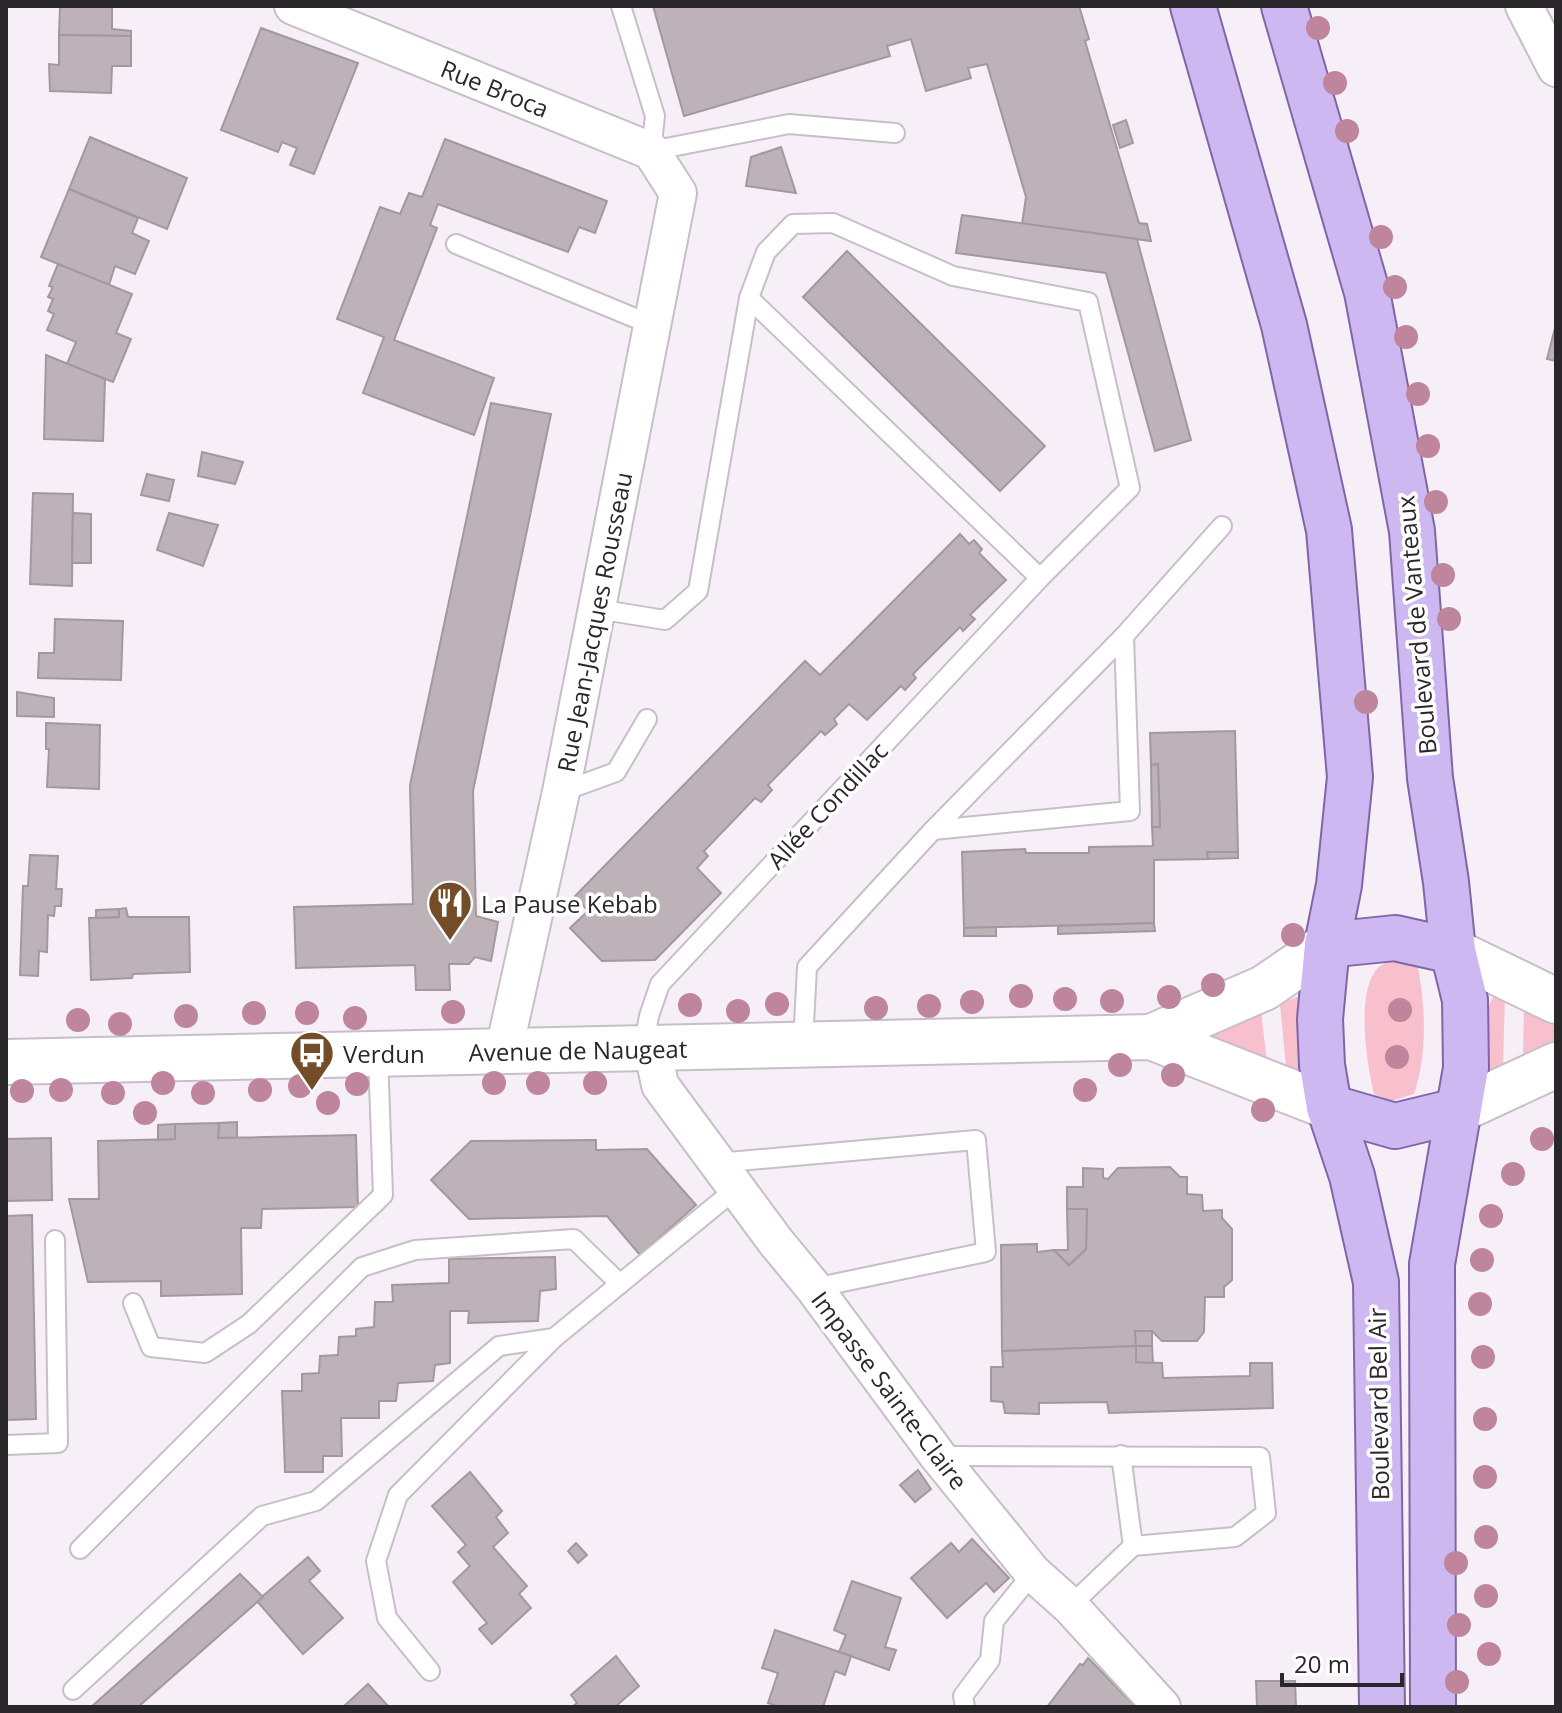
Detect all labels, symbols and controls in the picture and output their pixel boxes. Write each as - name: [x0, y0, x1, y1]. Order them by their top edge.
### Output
- street label: Rue Broca: [436, 51, 554, 125]
- street label: Rue Jean-Jacques Rousseau: [549, 469, 639, 775]
- street label: Boulevard de Vanteaux: [1388, 494, 1444, 756]
- street label: Allée Condillac: [760, 734, 894, 876]
- restaurant icon: La Pause Kebab: [426, 879, 474, 942]
- place label: La Pause Kebab: [481, 887, 658, 920]
- bus stop icon: Verdun: [288, 1029, 336, 1092]
- street label: Avenue de Naugeat: [468, 1032, 688, 1068]
- place label: Verdun: [343, 1037, 425, 1070]
- street label: Impasse Sainte-Claire: [804, 1284, 976, 1496]
- street label: Boulevard Bel Air: [1360, 1307, 1396, 1501]
- scale bar: [1282, 1637, 1402, 1687]
- text: 20 m: [1294, 1647, 1350, 1680]

